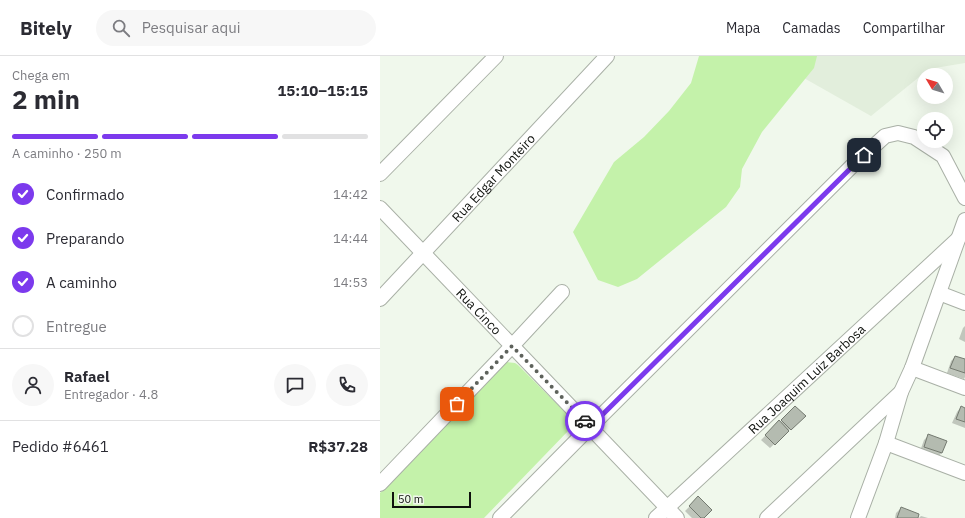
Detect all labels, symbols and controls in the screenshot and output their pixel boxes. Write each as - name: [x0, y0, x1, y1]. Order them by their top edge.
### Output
- search box: [96, 10, 376, 46]
- text: Bitely: [20, 16, 72, 40]
- icon: search: [110, 17, 132, 39]
- text: Pesquisar aqui: [142, 18, 240, 37]
- text: Mapa: [726, 19, 760, 37]
- text: Camadas: [782, 19, 841, 37]
- text: Compartilhar: [863, 19, 945, 37]
- text: Chega em: [12, 67, 70, 84]
- north arrow: [917, 68, 953, 104]
- map controls: [917, 68, 953, 148]
- text: 15:10–15:15: [277, 81, 368, 100]
- text: 2 min: [12, 82, 80, 116]
- button: locate: [917, 112, 953, 148]
- street label: Rua Edgar Monteiro: [448, 130, 539, 226]
- pin: [847, 138, 881, 172]
- icon: home: [853, 144, 875, 166]
- text: A caminho · 250 m: [12, 145, 122, 162]
- icon: check: [12, 183, 34, 205]
- text: Confirmado: [46, 185, 124, 204]
- text: 14:42: [333, 186, 368, 203]
- icon: check: [12, 227, 34, 249]
- text: Preparando: [46, 229, 124, 248]
- text: 14:44: [333, 230, 368, 247]
- icon: check: [12, 271, 34, 293]
- text: A caminho: [46, 273, 117, 292]
- text: 14:53: [333, 274, 368, 291]
- street label: Rua Cinco: [452, 285, 505, 339]
- text: Entregue: [46, 317, 107, 336]
- street label: Rua Joaquim Luiz Barbosa: [745, 321, 869, 438]
- button: person: [12, 364, 54, 406]
- button: chat: [274, 364, 316, 406]
- button: phone: [326, 364, 368, 406]
- text: Rafael: [64, 367, 109, 386]
- text: Entregador · 4.8: [64, 386, 158, 403]
- pin: [440, 387, 474, 421]
- icon: bag: [446, 393, 468, 415]
- courier: [565, 401, 605, 441]
- icon: car: [574, 410, 596, 432]
- text: Pedido #6461: [12, 437, 109, 456]
- text: R$37.28: [308, 437, 368, 456]
- scale bar: [392, 490, 471, 509]
- text: 50 m: [398, 492, 423, 506]

